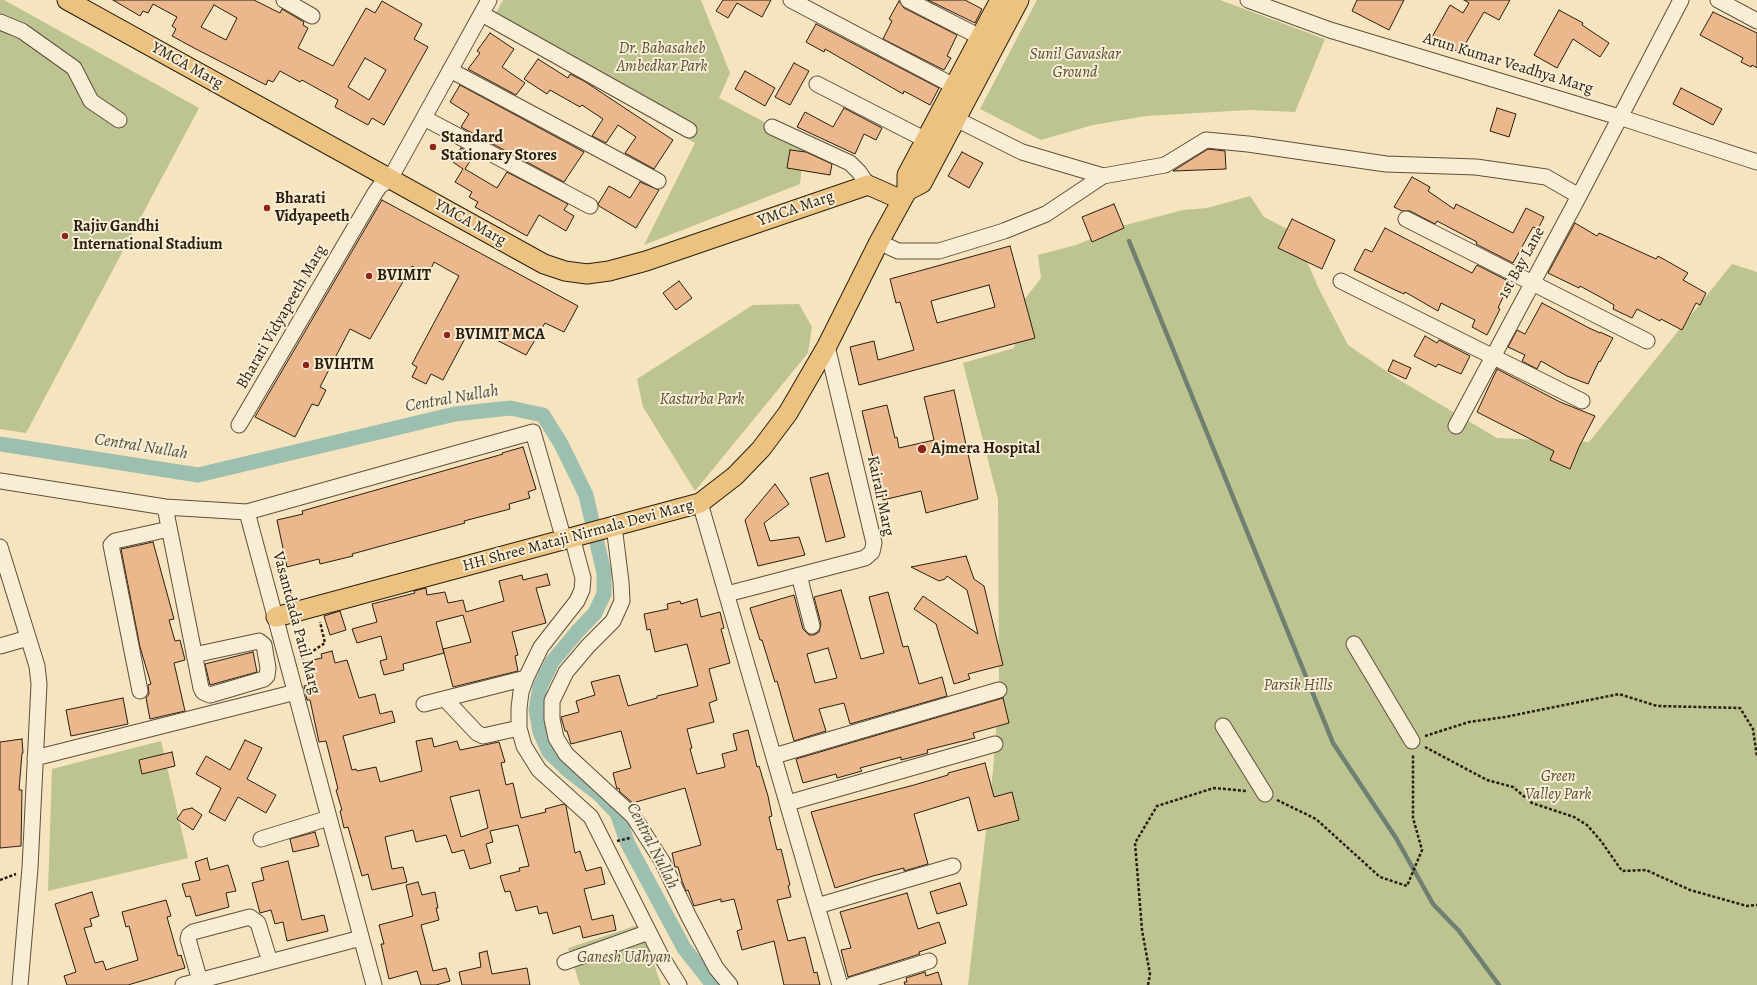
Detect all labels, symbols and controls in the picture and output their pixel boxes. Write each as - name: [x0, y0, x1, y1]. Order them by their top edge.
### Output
- street label: Arun Kumar Veadhya Marg: [1421, 29, 1595, 99]
- street label: YMCA Marg: [148, 38, 226, 94]
- park label: Dr. Babasaheb Ambedkar Park: [617, 39, 707, 77]
- park label: Sunil Gavaskar Ground: [1029, 45, 1121, 83]
- place label: Standard Stationary Stores: [441, 128, 557, 166]
- marker: Standard Stationary Stores: [428, 142, 438, 152]
- street label: YMCA Marg: [755, 187, 837, 231]
- place label: Bharati Vidyapeeth: [275, 189, 350, 227]
- street label: YMCA Marg: [431, 195, 509, 251]
- marker: Bharati Vidyapeeth: [262, 203, 272, 213]
- place label: Rajiv Gandhi International Stadium: [73, 217, 223, 255]
- street label: 1st Bay Lane: [1494, 224, 1550, 302]
- marker: Rajiv Gandhi International Stadium: [60, 231, 70, 241]
- street label: Bharati Vidyapeeth Marg: [233, 242, 331, 392]
- place label: BVIMIT: [377, 266, 431, 286]
- marker: BVIMIT: [364, 271, 374, 281]
- place label: BVIMIT MCA: [455, 325, 545, 345]
- marker: BVIMIT MCA: [442, 330, 452, 340]
- place label: BVIHTM: [314, 355, 374, 375]
- marker: BVIHTM: [301, 360, 311, 370]
- water label: Central Nullah: [404, 381, 500, 417]
- park label: Kasturba Park: [660, 390, 744, 410]
- water label: Central Nullah: [93, 430, 189, 464]
- place label: Ajmera Hospital: [931, 439, 1040, 459]
- marker: Ajmera Hospital: [916, 443, 928, 455]
- street label: Kairali Marg: [862, 454, 898, 538]
- street label: HH Shree Mataji Nirmala Devi Marg: [460, 496, 696, 576]
- street label: Vasantdada Patil Marg: [268, 550, 324, 696]
- park label: Parsik Hills: [1263, 676, 1333, 696]
- park label: Green Valley Park: [1525, 767, 1591, 805]
- water label: Central Nullah: [622, 799, 682, 893]
- park label: Ganesh Udhyan: [577, 948, 671, 968]

